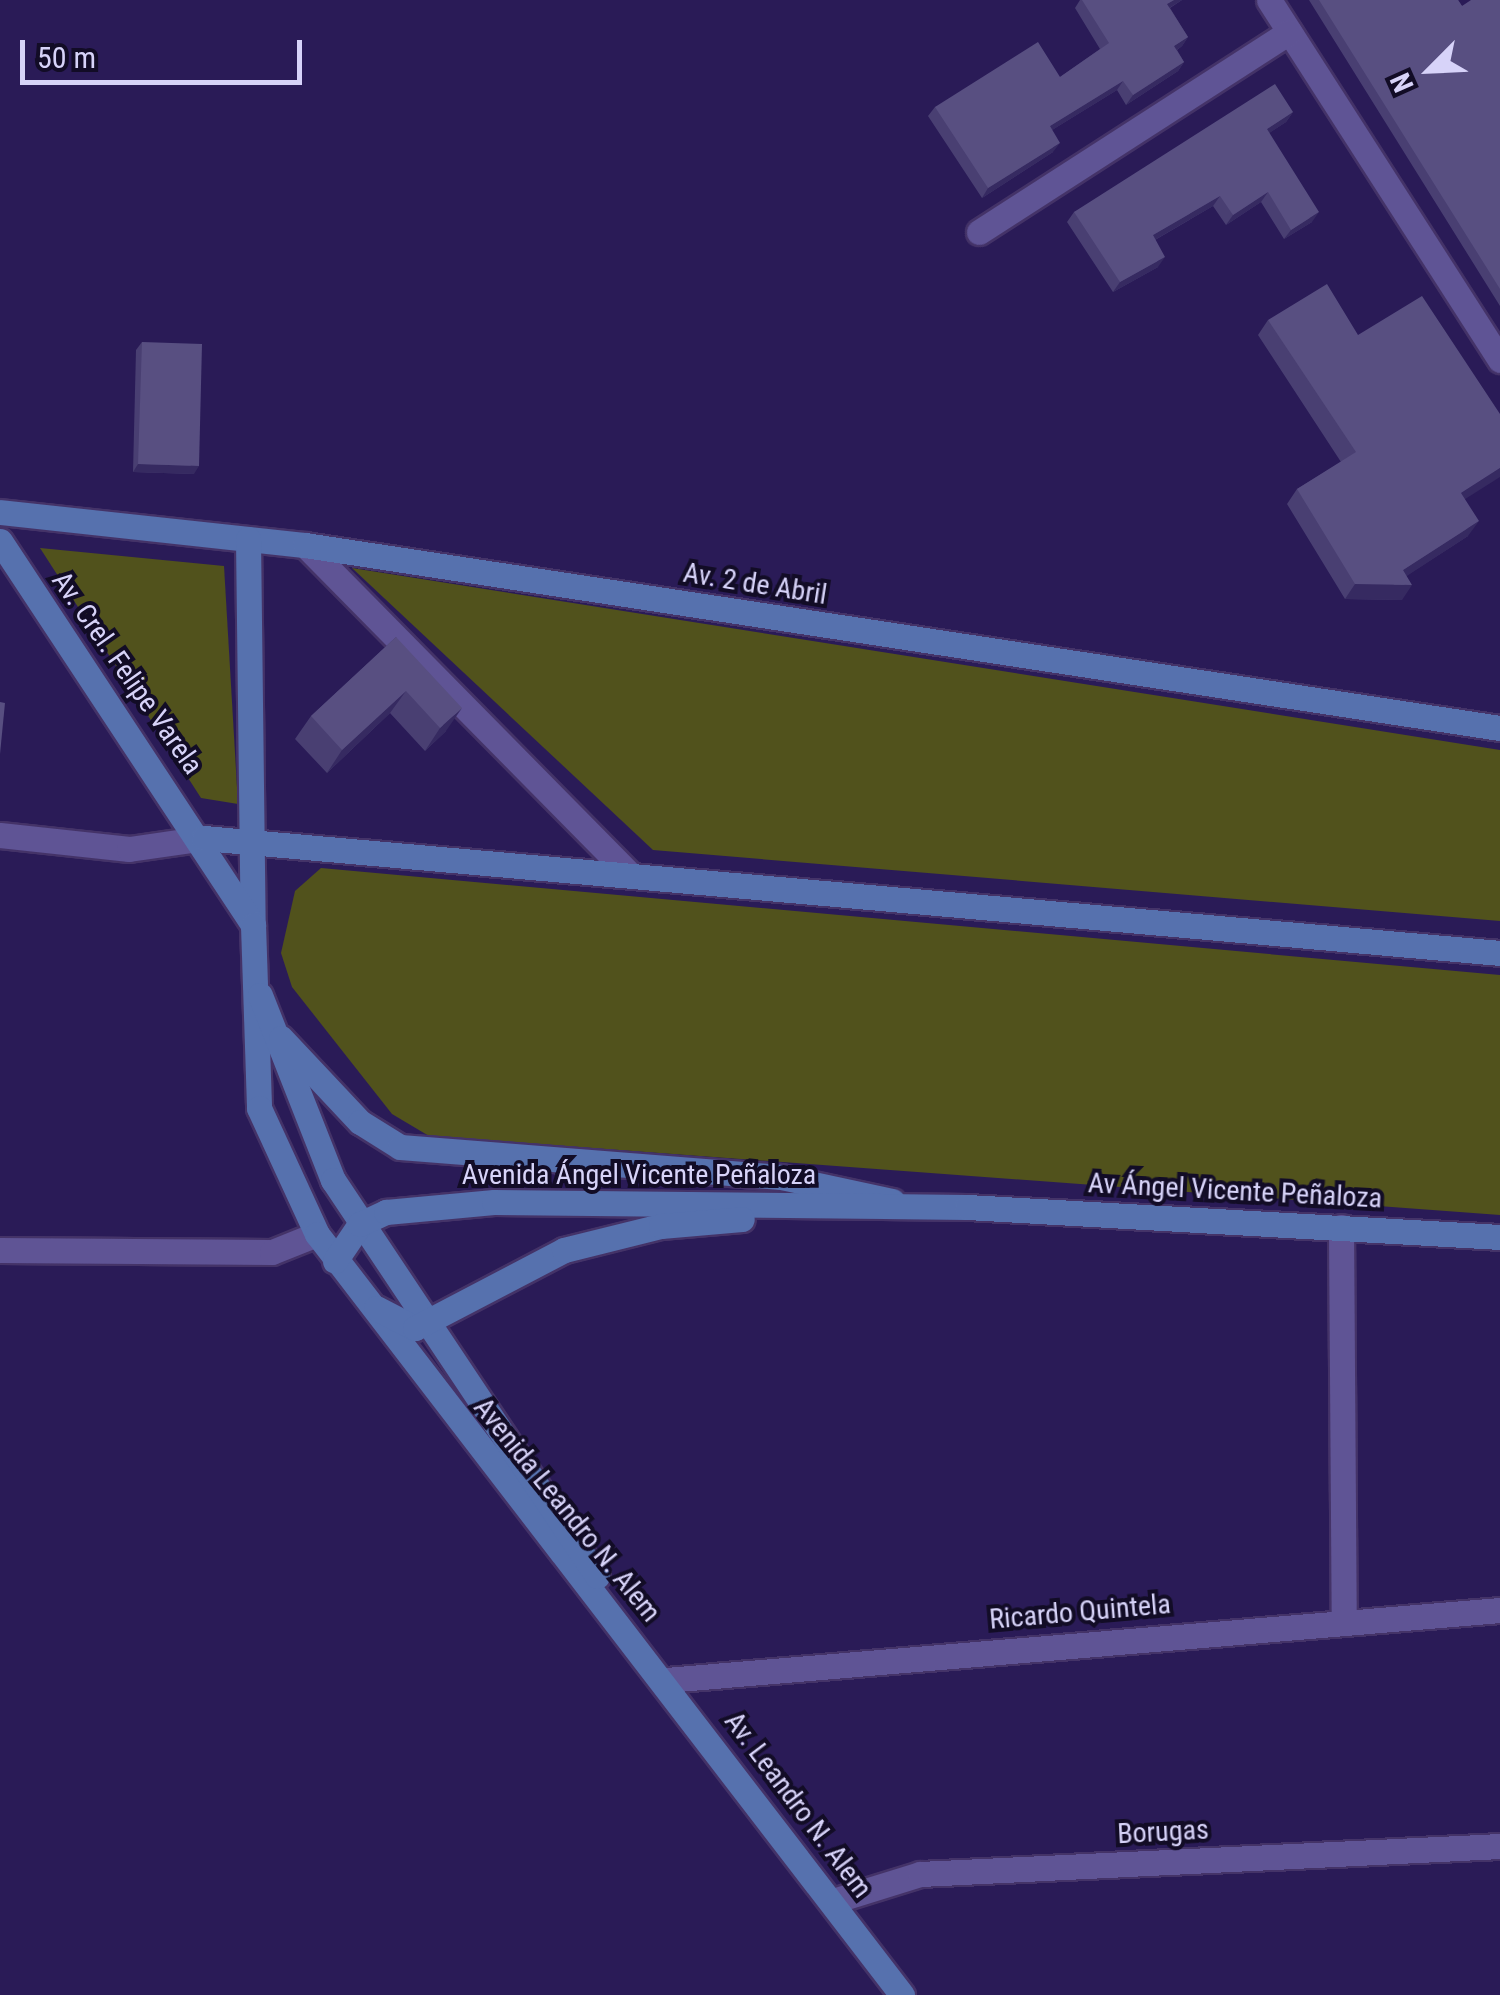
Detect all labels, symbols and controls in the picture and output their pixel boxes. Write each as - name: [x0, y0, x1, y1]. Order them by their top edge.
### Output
- scale bar: [25, 20, 308, 82]
- north arrow: [1380, 20, 1480, 120]
- text: 50 m: [37, 40, 96, 75]
- text: N: [1384, 68, 1421, 97]
- street label: Av. 2 de Abril: [681, 556, 829, 612]
- street label: Av. Crel. Felipe Varela: [45, 565, 209, 781]
- street label: Avenida Ángel Vicente Peñaloza: [462, 1158, 816, 1192]
- street label: Av Ángel Vicente Peñaloza: [1087, 1167, 1383, 1215]
- street label: Avenida Leandro N. Alem: [466, 1391, 668, 1629]
- street label: Ricardo Quintela: [988, 1587, 1172, 1637]
- street label: Av. Leandro N. Alem: [717, 1706, 879, 1904]
- street label: Borugas: [1116, 1813, 1210, 1851]

